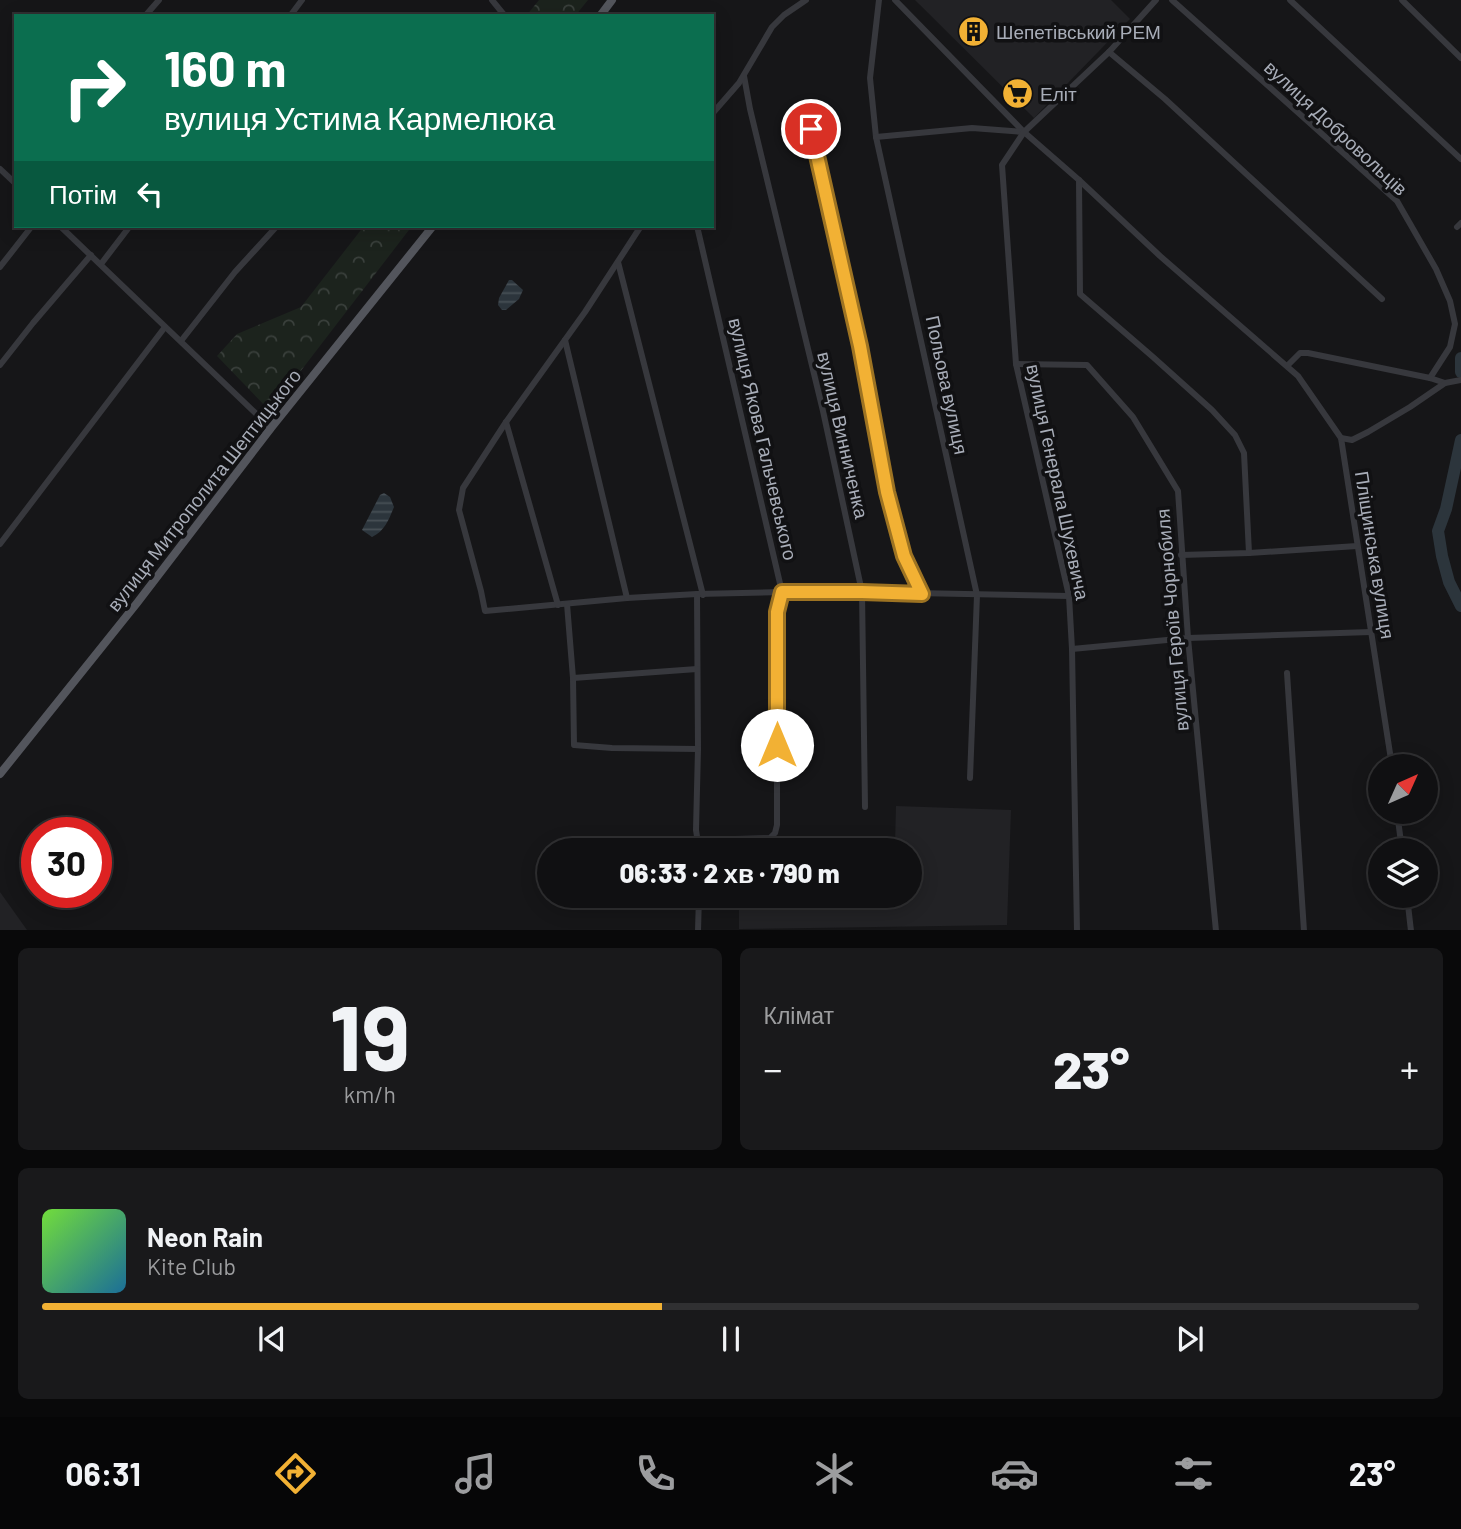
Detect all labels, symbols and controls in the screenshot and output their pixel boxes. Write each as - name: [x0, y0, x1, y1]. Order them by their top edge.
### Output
- building icon: Шепетівський РЕМ: [956, 15, 990, 49]
- place label: Шепетівський РЕМ: [996, 20, 1161, 43]
- text: 160 m: [164, 38, 286, 97]
- icon: right: [49, 42, 140, 133]
- street label: вулиця Добровольців: [1260, 55, 1413, 200]
- supermarket icon: Еліт: [1000, 77, 1034, 111]
- place label: Еліт: [1040, 82, 1077, 105]
- text: вулиця Устима Кармелюка: [164, 98, 555, 136]
- pin: [781, 99, 841, 159]
- icon: arrive: [792, 110, 830, 148]
- icon: left: [131, 175, 169, 213]
- text: Потім: [49, 178, 117, 209]
- street label: Польова вулиця: [922, 313, 973, 456]
- street label: вулиця Якова Гальчевського: [724, 316, 803, 562]
- street label: вулиця Винниченка: [813, 349, 874, 521]
- street label: вулиця Генерала Шухевича: [1022, 362, 1095, 602]
- street label: вулиця Митрополита Шептицького: [102, 364, 305, 615]
- street label: Пліщинська вулиця: [1351, 469, 1400, 641]
- street label: вулиця Героїв Чорнобиля: [1150, 508, 1193, 732]
- position arrow: [740, 708, 814, 782]
- north arrow: [1368, 754, 1438, 824]
- map controls: [1368, 754, 1438, 908]
- speed limit sign: 30: [21, 817, 112, 908]
- button: layers: [1368, 838, 1438, 908]
- text: 06:33 · 2 хв · 790 m: [620, 857, 839, 888]
- text: 19: [329, 980, 410, 1089]
- text: Клімат: [764, 1001, 834, 1029]
- text: 23°: [1053, 1037, 1130, 1099]
- text: −: [764, 1045, 783, 1091]
- text: +: [1400, 1045, 1419, 1091]
- text: km/h: [344, 1080, 396, 1108]
- text: Neon Rain: [147, 1221, 263, 1252]
- text: Kite Club: [147, 1252, 236, 1280]
- icon: previous: [253, 1320, 291, 1358]
- icon: pause: [712, 1320, 750, 1358]
- icon: next: [1171, 1320, 1209, 1358]
- icon: directions: [271, 1449, 320, 1498]
- icon: music: [451, 1449, 500, 1498]
- icon: phone: [631, 1449, 680, 1498]
- icon: climate: [810, 1449, 859, 1498]
- icon: car: [990, 1449, 1039, 1498]
- icon: filters: [1169, 1449, 1218, 1498]
- text: 06:31: [65, 1454, 141, 1492]
- text: 23°: [1349, 1454, 1396, 1492]

